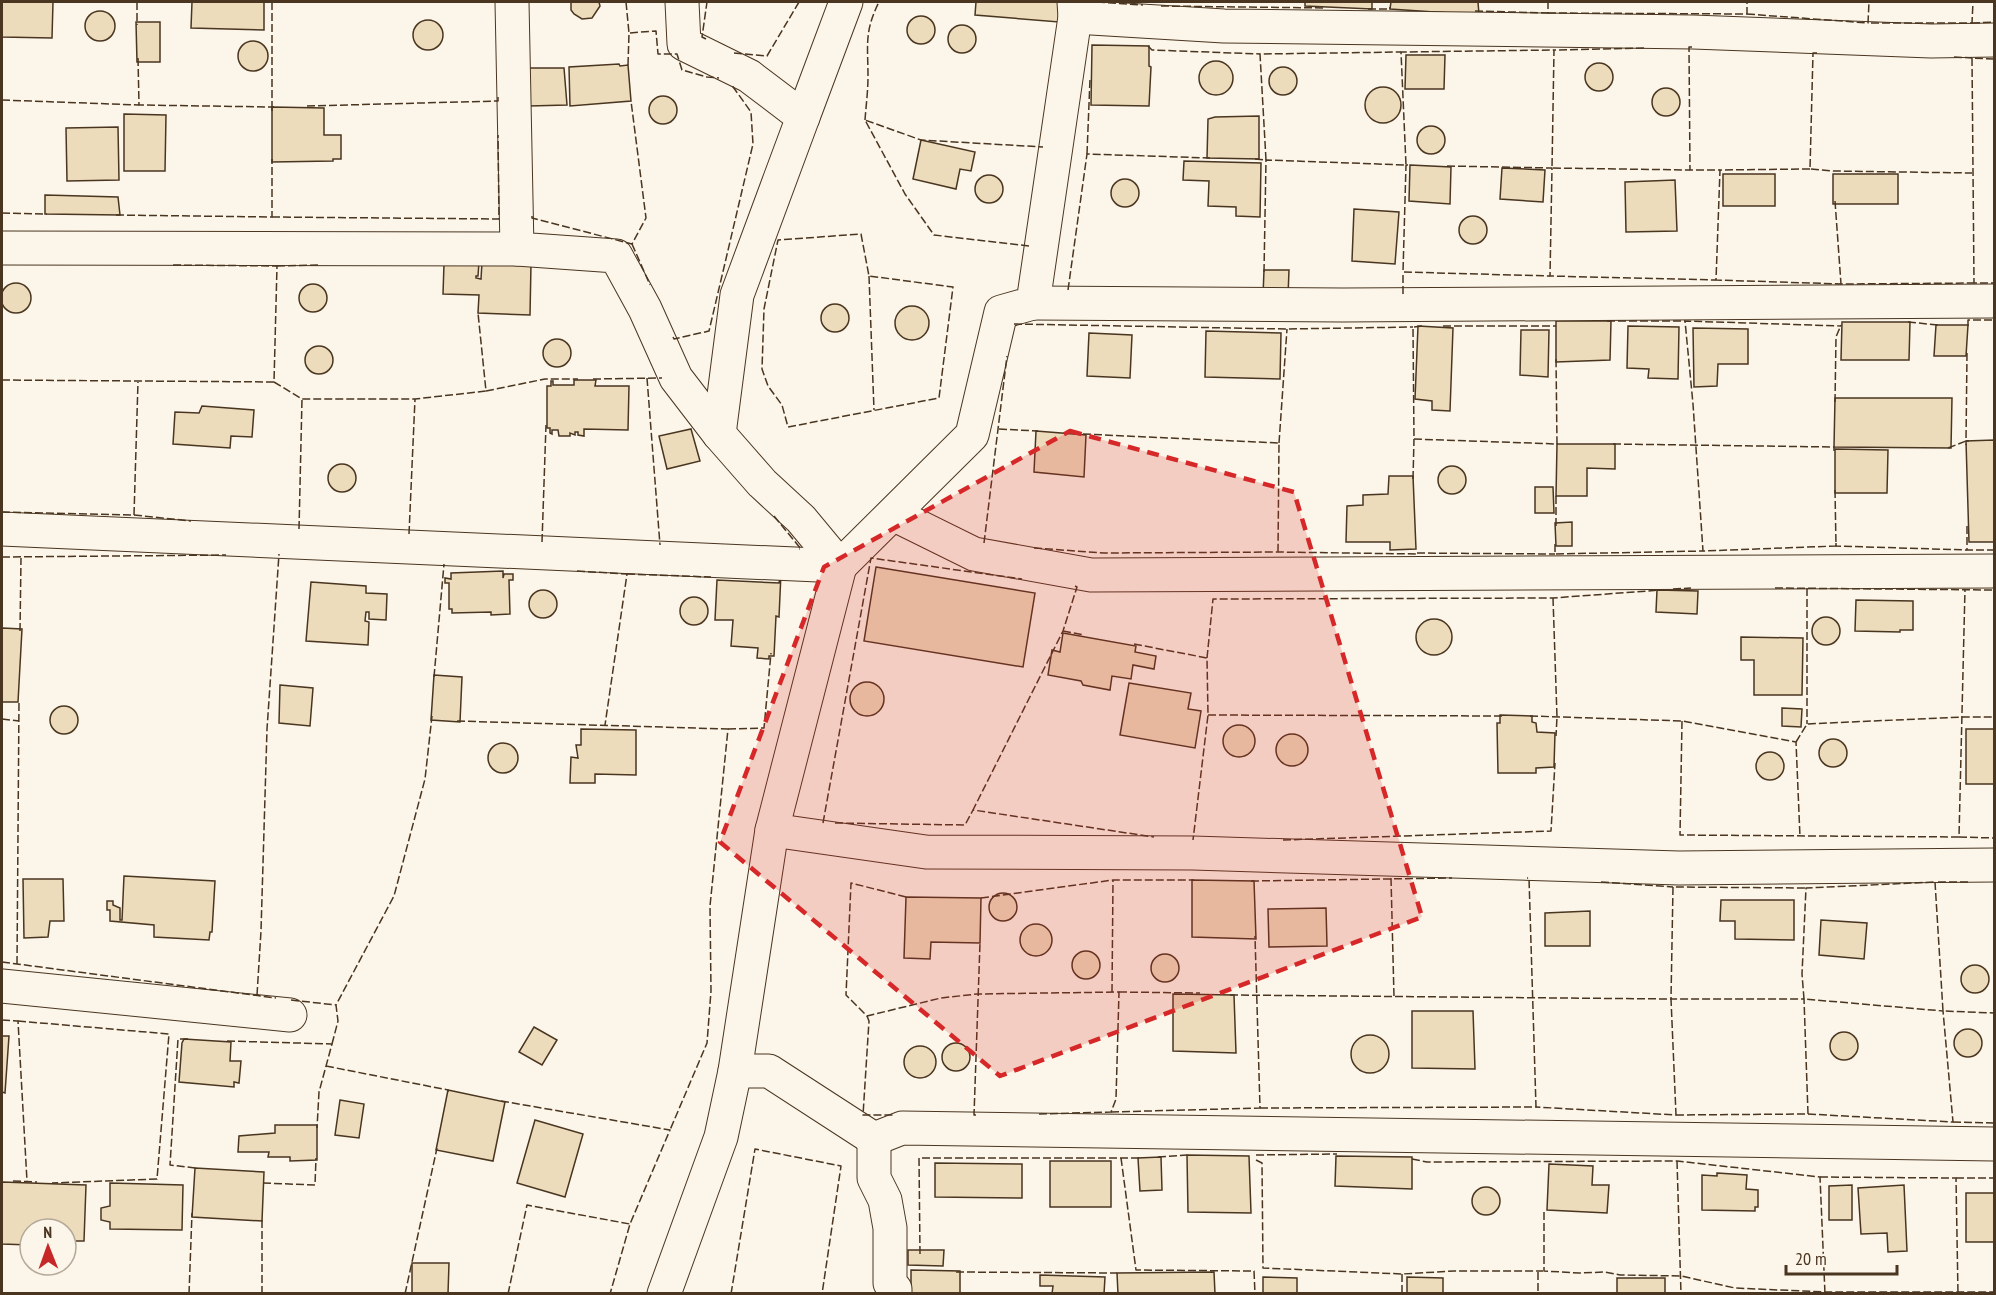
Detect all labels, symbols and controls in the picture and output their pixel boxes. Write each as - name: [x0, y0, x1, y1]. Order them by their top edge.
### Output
- north arrow: [18, 1217, 78, 1277]
- text: N: [43, 1222, 52, 1242]
- scale bar: [1786, 1238, 1897, 1276]
- text: 20 m: [1795, 1247, 1827, 1270]

